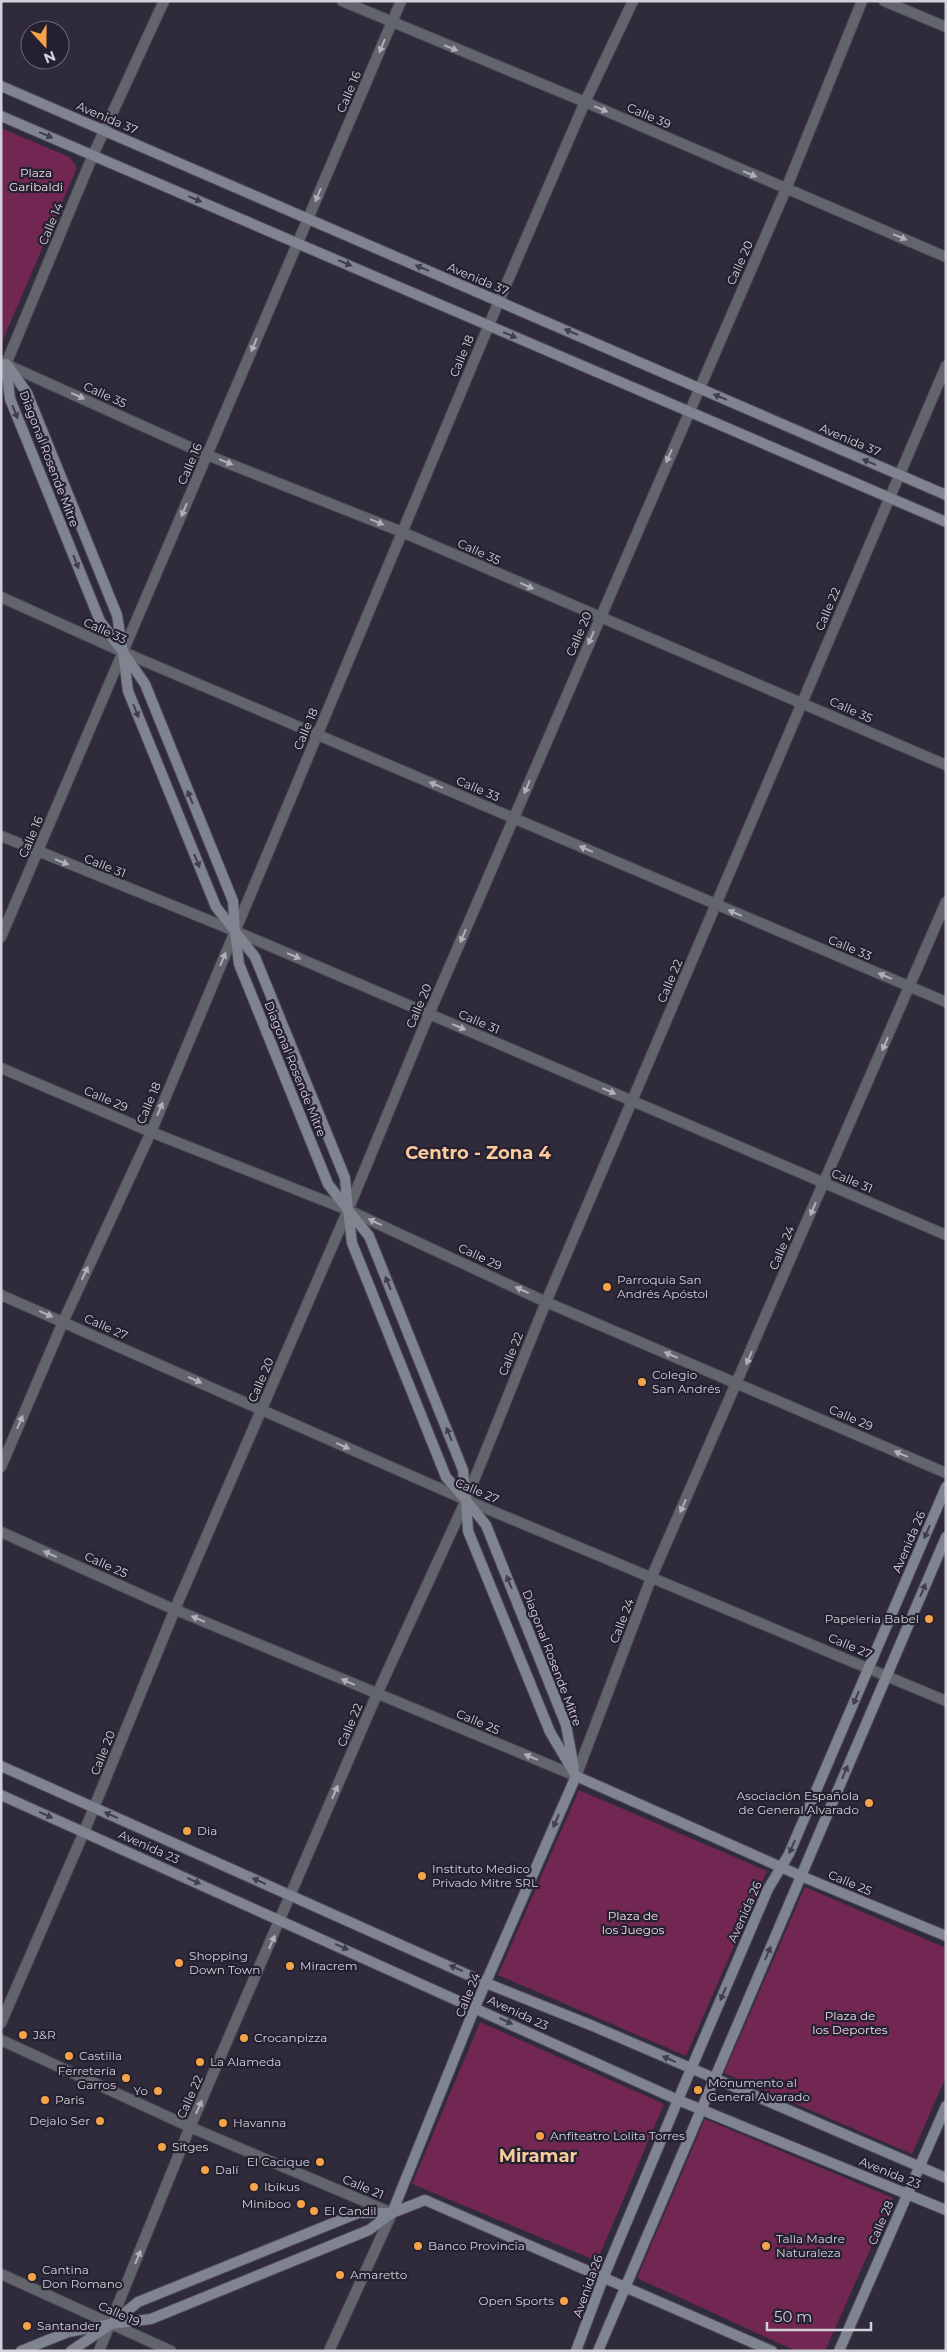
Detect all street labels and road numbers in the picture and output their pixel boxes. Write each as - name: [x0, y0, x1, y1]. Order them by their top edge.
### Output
- street label: Calle 16: [333, 69, 364, 115]
- street label: Avenida 37: [74, 98, 140, 137]
- street label: Calle 39: [625, 100, 673, 132]
- street label: Calle 14: [35, 200, 66, 247]
- street label: Calle 20: [723, 238, 756, 287]
- street label: Avenida 37: [445, 259, 511, 298]
- street label: Calle 18: [446, 332, 477, 379]
- street label: Calle 35: [81, 378, 129, 411]
- street label: Diagonal Rosende Mitre: [17, 389, 82, 529]
- street label: Avenida 37: [817, 420, 883, 459]
- street label: Calle 16: [174, 441, 205, 487]
- street label: Calle 35: [455, 535, 503, 568]
- street label: Calle 22: [812, 585, 843, 633]
- street label: Calle 20: [562, 609, 595, 658]
- street label: Calle 33: [81, 614, 129, 647]
- street label: Calle 35: [827, 693, 875, 726]
- street label: Calle 18: [290, 705, 321, 752]
- street label: Calle 33: [454, 773, 502, 804]
- street label: Calle 16: [15, 814, 46, 860]
- street label: Calle 31: [82, 850, 128, 881]
- street label: Calle 33: [826, 932, 874, 963]
- street label: Calle 22: [654, 957, 685, 1005]
- street label: Calle 20: [402, 981, 435, 1030]
- street label: Diagonal Rosende Mitre: [261, 999, 330, 1139]
- street label: Calle 31: [456, 1006, 502, 1037]
- street label: Calle 18: [133, 1079, 164, 1126]
- street label: Calle 29: [82, 1083, 131, 1115]
- street label: Calle 31: [829, 1165, 875, 1196]
- street label: Calle 24: [765, 1223, 798, 1272]
- street label: Calle 29: [456, 1240, 504, 1273]
- street label: Calle 27: [82, 1310, 130, 1343]
- street label: Calle 22: [495, 1330, 526, 1378]
- street label: Calle 20: [244, 1355, 277, 1404]
- street label: Calle 29: [827, 1402, 876, 1434]
- street label: Calle 27: [453, 1475, 501, 1506]
- street label: Avenida 26: [889, 1509, 928, 1575]
- street label: Calle 25: [82, 1548, 130, 1581]
- street label: Diagonal Rosende Mitre: [520, 1588, 585, 1728]
- street label: Calle 24: [606, 1596, 637, 1645]
- street label: Calle 27: [826, 1630, 874, 1661]
- street label: Calle 22: [334, 1701, 365, 1749]
- street label: Calle 25: [454, 1706, 502, 1738]
- street label: Calle 20: [87, 1728, 118, 1777]
- street label: Avenida 23: [116, 1826, 182, 1867]
- street label: Calle 25: [826, 1867, 874, 1899]
- street label: Avenida 26: [724, 1879, 765, 1945]
- street label: Calle 24: [452, 1970, 483, 2019]
- street label: Avenida 23: [486, 1992, 551, 2033]
- street label: Calle 22: [173, 2073, 206, 2121]
- street label: Avenida 23: [857, 2153, 923, 2192]
- street label: Calle 21: [340, 2171, 386, 2202]
- street label: Calle 28: [864, 2198, 897, 2247]
- street label: Avenida 26: [569, 2252, 606, 2319]
- street label: Calle 19: [96, 2298, 142, 2329]

